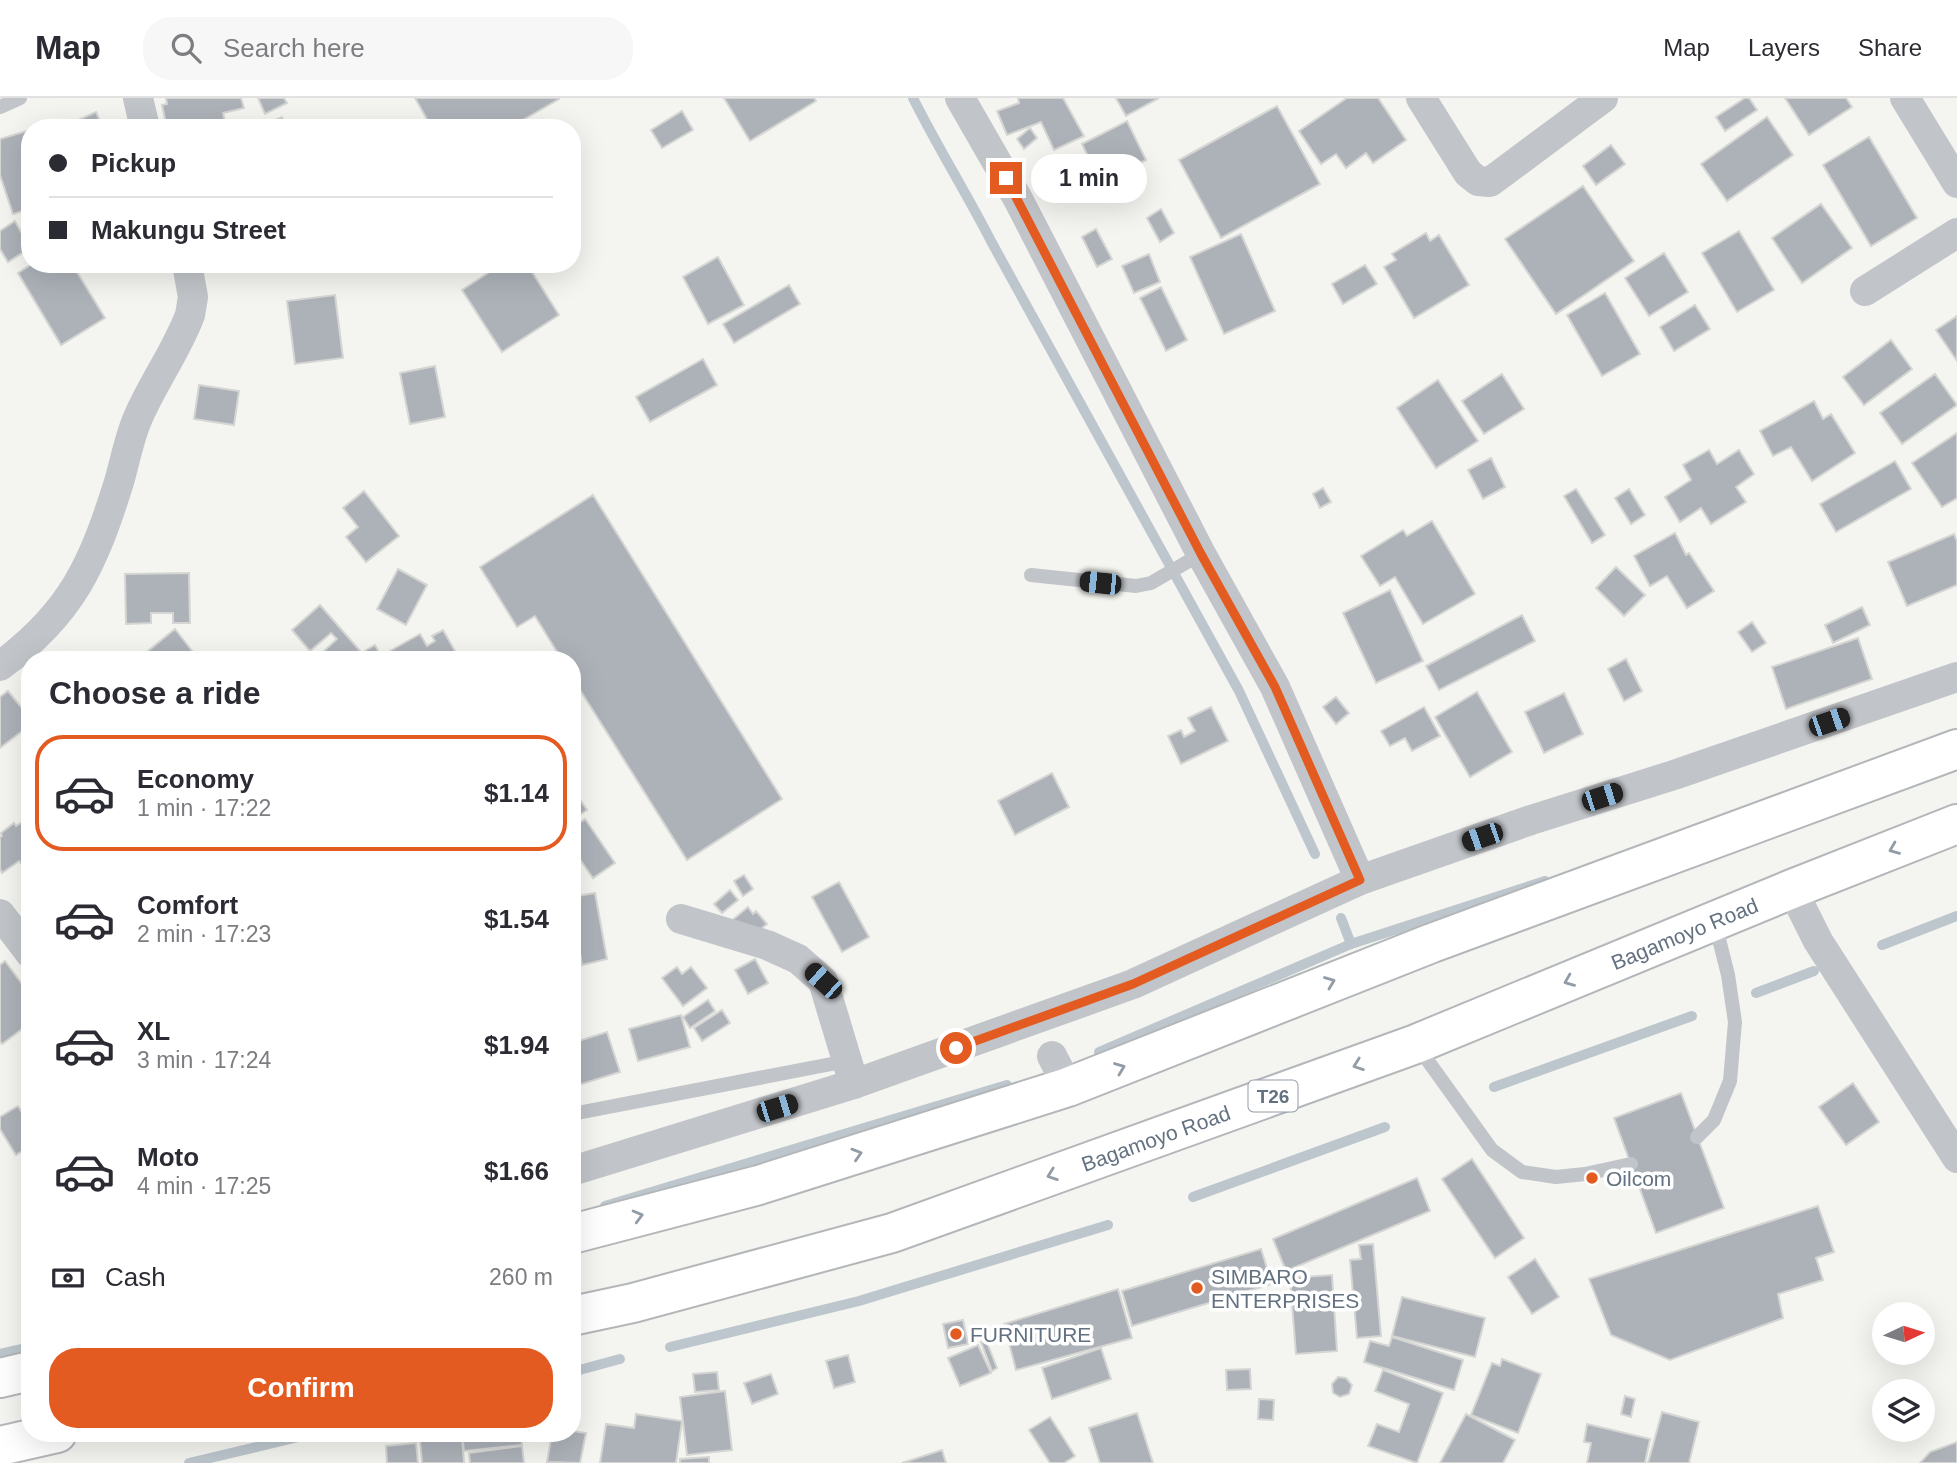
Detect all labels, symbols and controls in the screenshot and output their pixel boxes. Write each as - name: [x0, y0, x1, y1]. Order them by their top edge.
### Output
- search box: [143, 17, 633, 80]
- text: Map: [35, 29, 101, 66]
- icon: search: [167, 29, 205, 67]
- text: Search here: [223, 33, 365, 63]
- text: Map: [1663, 34, 1710, 61]
- text: Layers: [1748, 34, 1820, 61]
- text: Share: [1858, 34, 1922, 61]
- text: Pickup: [91, 148, 176, 178]
- callout: 1 min: [1030, 154, 1146, 202]
- route end: [990, 162, 1022, 194]
- text: 1 min: [1059, 165, 1119, 191]
- text: Makungu Street: [91, 215, 286, 245]
- car: [1079, 570, 1122, 596]
- text: Choose a ride: [49, 675, 261, 711]
- car: [1806, 705, 1853, 739]
- icon: car: [53, 762, 116, 825]
- text: Economy: [137, 764, 254, 794]
- text: $1.14: [484, 778, 549, 808]
- car: [1579, 781, 1626, 813]
- text: 1 min · 17:22: [137, 795, 271, 821]
- car: [1459, 820, 1506, 854]
- one-way arrow: [1888, 840, 1900, 854]
- icon: car: [53, 888, 116, 951]
- text: Comfort: [137, 890, 238, 920]
- street label: Bagamoyo Road: [1608, 893, 1761, 974]
- text: $1.54: [484, 904, 549, 934]
- text: 2 min · 17:23: [137, 921, 271, 947]
- car: [801, 959, 846, 1003]
- one-way arrow: [1564, 973, 1577, 987]
- one-way arrow: [1324, 976, 1336, 990]
- icon: car: [53, 1014, 116, 1077]
- text: XL: [137, 1016, 170, 1046]
- text: $1.94: [484, 1030, 549, 1060]
- route start: [940, 1032, 972, 1064]
- text: 3 min · 17:24: [137, 1047, 271, 1073]
- one-way arrow: [1353, 1057, 1365, 1071]
- one-way arrow: [1113, 1062, 1125, 1076]
- road number: T26: [1248, 1080, 1298, 1112]
- car: [754, 1092, 801, 1124]
- street label: Bagamoyo Road: [1078, 1101, 1233, 1175]
- icon: car: [53, 1140, 116, 1203]
- text: Moto: [137, 1142, 199, 1172]
- one-way arrow: [851, 1147, 863, 1162]
- text: $1.66: [484, 1156, 549, 1186]
- one-way arrow: [1046, 1167, 1058, 1181]
- place label: Oilcom: [1606, 1167, 1671, 1190]
- marker: Oilcom: [1584, 1170, 1600, 1186]
- text: 4 min · 17:25: [137, 1173, 271, 1199]
- one-way arrow: [632, 1210, 644, 1225]
- icon: cash: [49, 1259, 87, 1297]
- text: Cash: [105, 1262, 166, 1292]
- text: 260 m: [489, 1264, 553, 1290]
- place label: SIMBARO ENTERPRISES: [1211, 1265, 1359, 1312]
- marker: SIMBARO ENTERPRISES: [1189, 1280, 1205, 1296]
- north arrow: [1872, 1302, 1936, 1365]
- map controls: [1872, 1302, 1935, 1442]
- place label: FURNITURE: [970, 1323, 1091, 1346]
- marker: FURNITURE: [948, 1326, 964, 1342]
- button: Confirm: [49, 1348, 553, 1428]
- button: layers: [1872, 1379, 1935, 1442]

